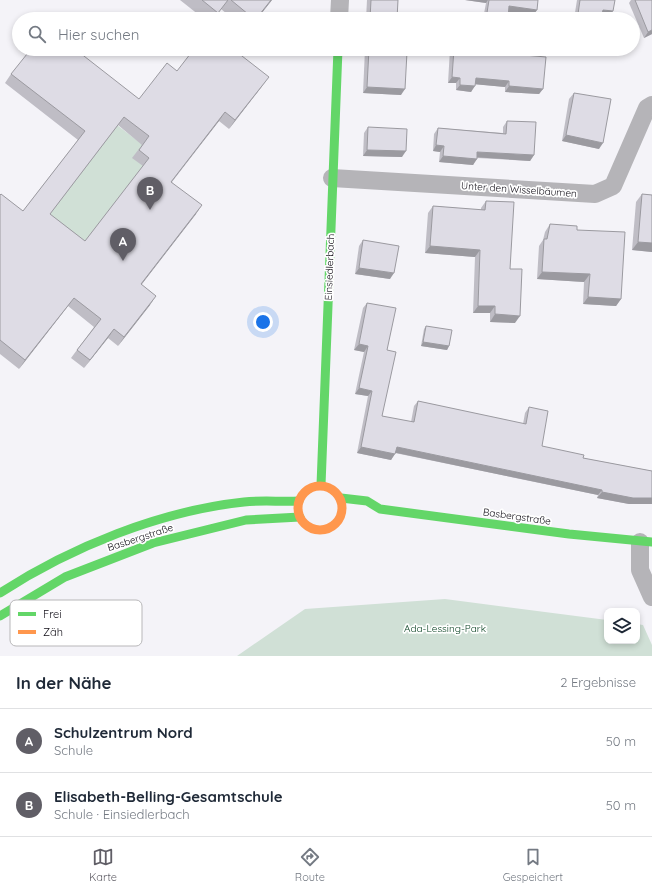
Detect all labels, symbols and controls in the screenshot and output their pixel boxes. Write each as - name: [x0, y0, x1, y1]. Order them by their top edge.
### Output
- search box: [12, 12, 640, 56]
- icon: search: [26, 23, 48, 45]
- text: Hier suchen: [58, 25, 139, 44]
- pin: B: [137, 177, 163, 210]
- street label: Unter den Wisselbäumen: [461, 179, 577, 200]
- pin: A: [110, 228, 136, 261]
- street label: Einsiedlerbach: [322, 233, 337, 301]
- your location: [253, 312, 273, 332]
- street label: Basbergstraße: [482, 505, 552, 528]
- street label: Basbergstraße: [106, 521, 175, 554]
- legend: [10, 600, 142, 646]
- text: Frei: [43, 607, 62, 621]
- map controls: [604, 608, 640, 644]
- button: layers: [604, 608, 640, 644]
- park label: Ada-Lessing-Park: [404, 622, 486, 635]
- text: Zäh: [43, 625, 63, 639]
- text: In der Nähe: [16, 672, 112, 693]
- text: 2 Ergebnisse: [560, 674, 636, 690]
- text: Schulzentrum Nord: [54, 723, 193, 742]
- text: A: [25, 733, 33, 749]
- text: 50 m: [606, 733, 636, 749]
- text: Schule: [54, 742, 93, 758]
- text: Elisabeth-Belling-Gesamtschule: [54, 787, 283, 806]
- text: B: [25, 797, 33, 813]
- text: 50 m: [606, 797, 636, 813]
- text: Schule · Einsiedlerbach: [54, 806, 190, 822]
- tab: Karte: [89, 846, 117, 884]
- tab: Route: [295, 846, 325, 884]
- tab: Gespeichert: [503, 846, 563, 884]

